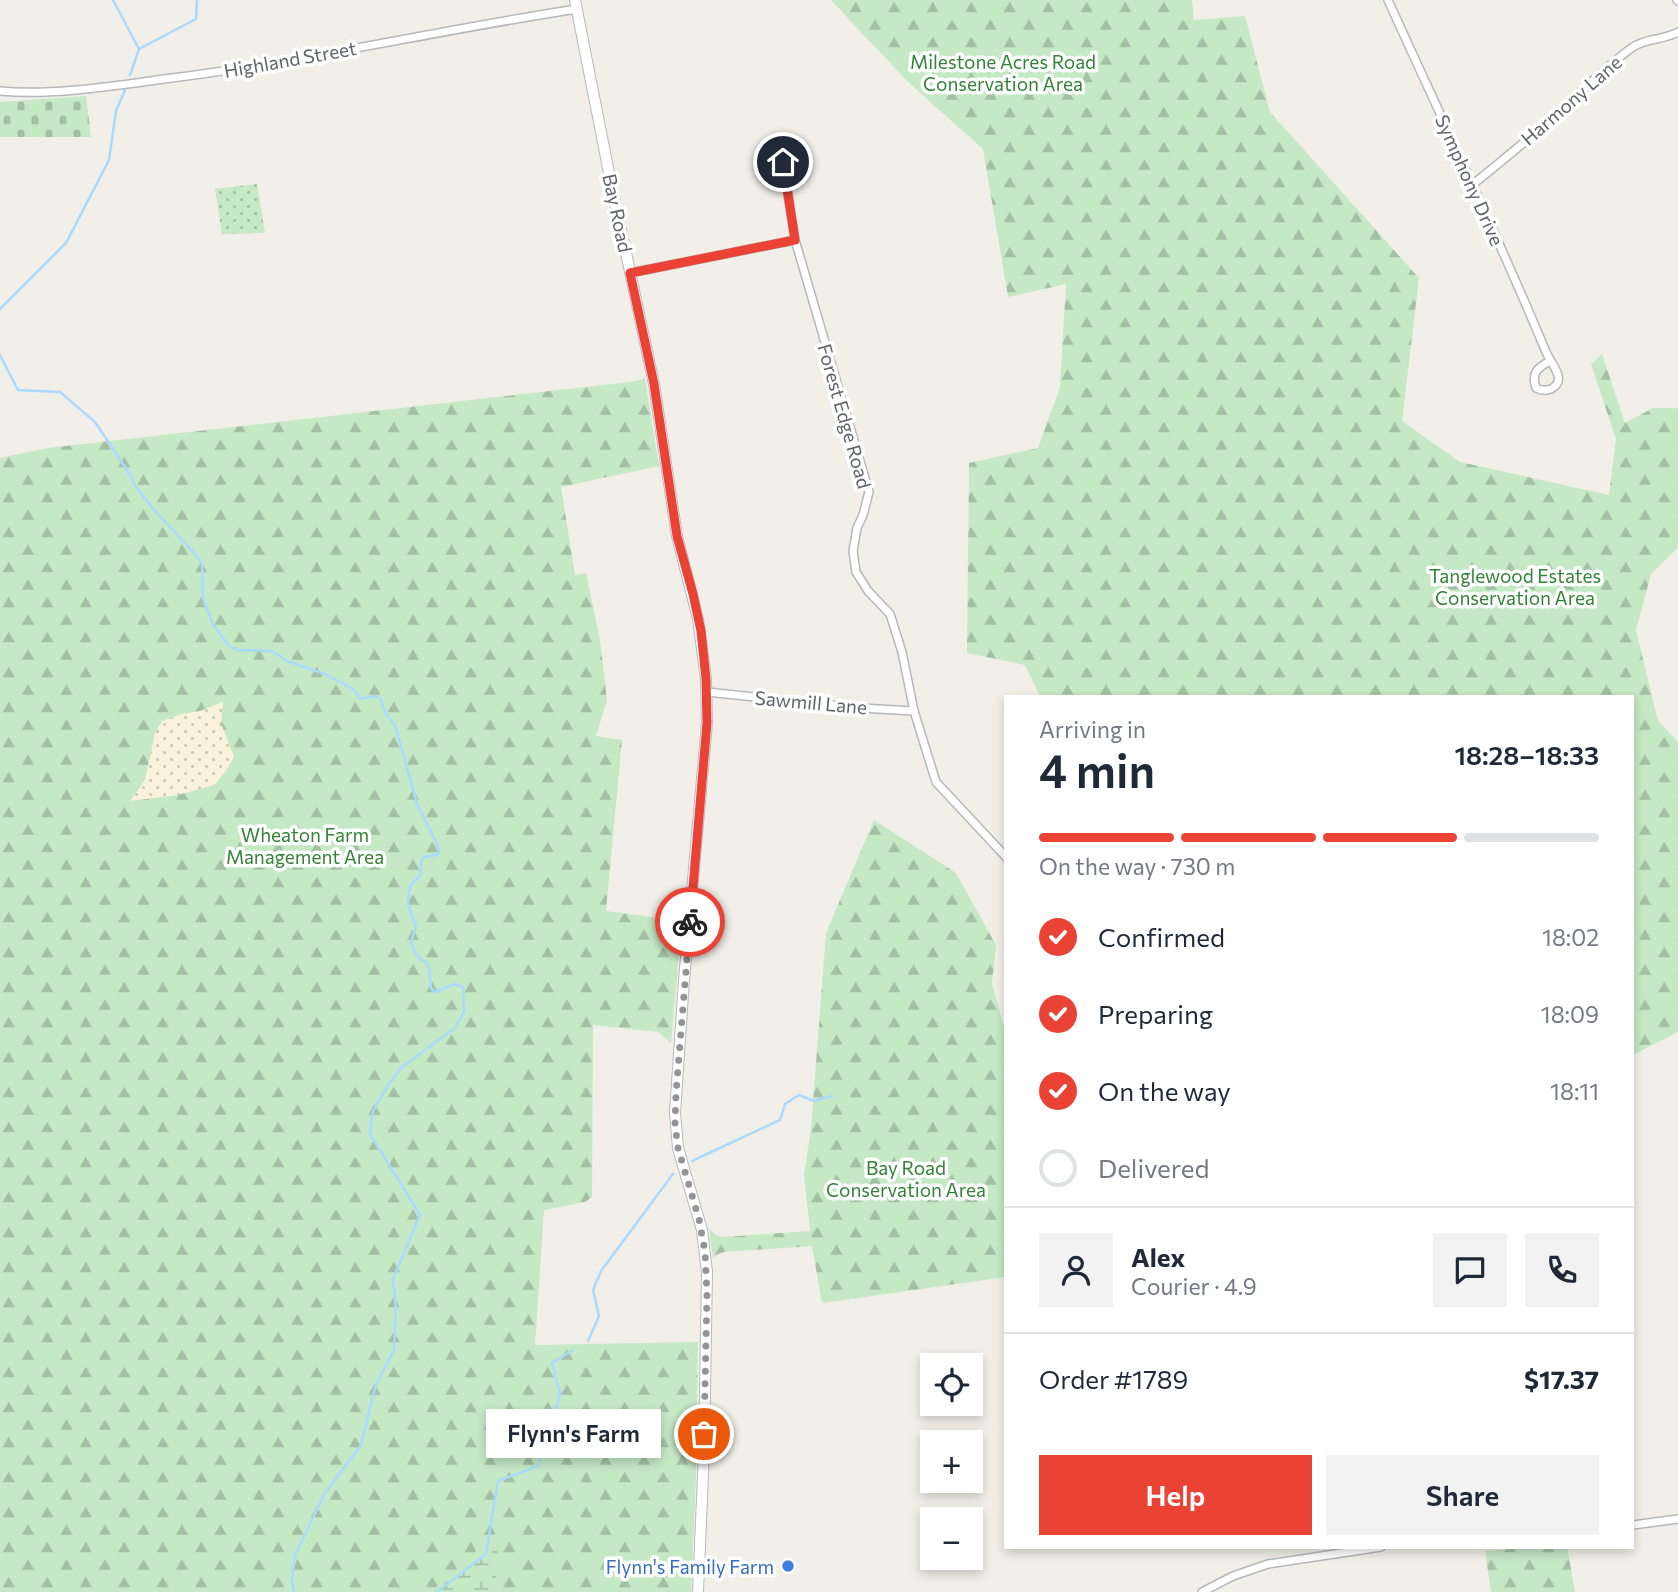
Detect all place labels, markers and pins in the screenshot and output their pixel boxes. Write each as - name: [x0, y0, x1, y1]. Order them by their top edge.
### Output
- pin: [753, 132, 813, 192]
- pin: [674, 1404, 734, 1464]
- callout: Flynn's Farm: [487, 1410, 662, 1458]
- place label: Flynn's Family Farm: [606, 1555, 774, 1578]
- marker: Flynn's Family Farm: [780, 1558, 796, 1574]

